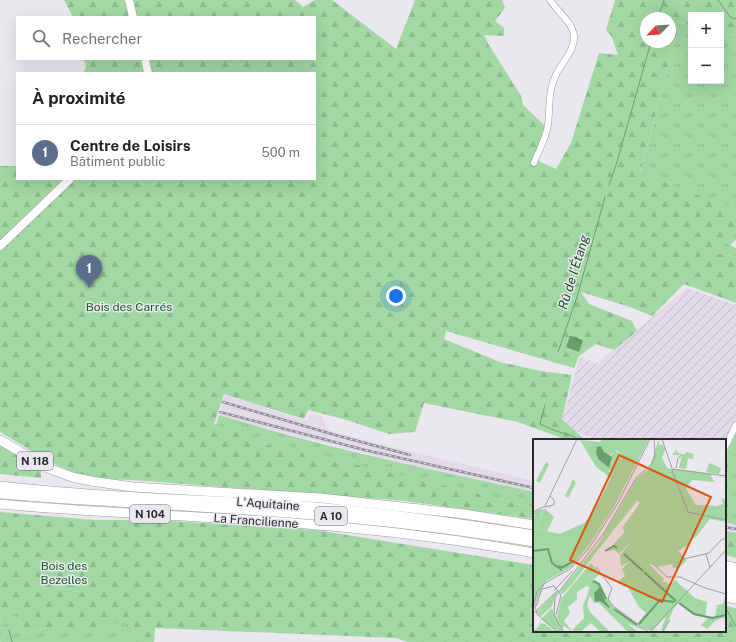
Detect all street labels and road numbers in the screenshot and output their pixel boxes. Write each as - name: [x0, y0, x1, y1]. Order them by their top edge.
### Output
- road number: N 118: [17, 452, 53, 470]
- street label: L'Aquitaine: [236, 495, 300, 513]
- road number: N 104: [130, 505, 170, 523]
- road number: A 10: [315, 507, 347, 525]
- street label: La Francilienne: [213, 511, 299, 531]

